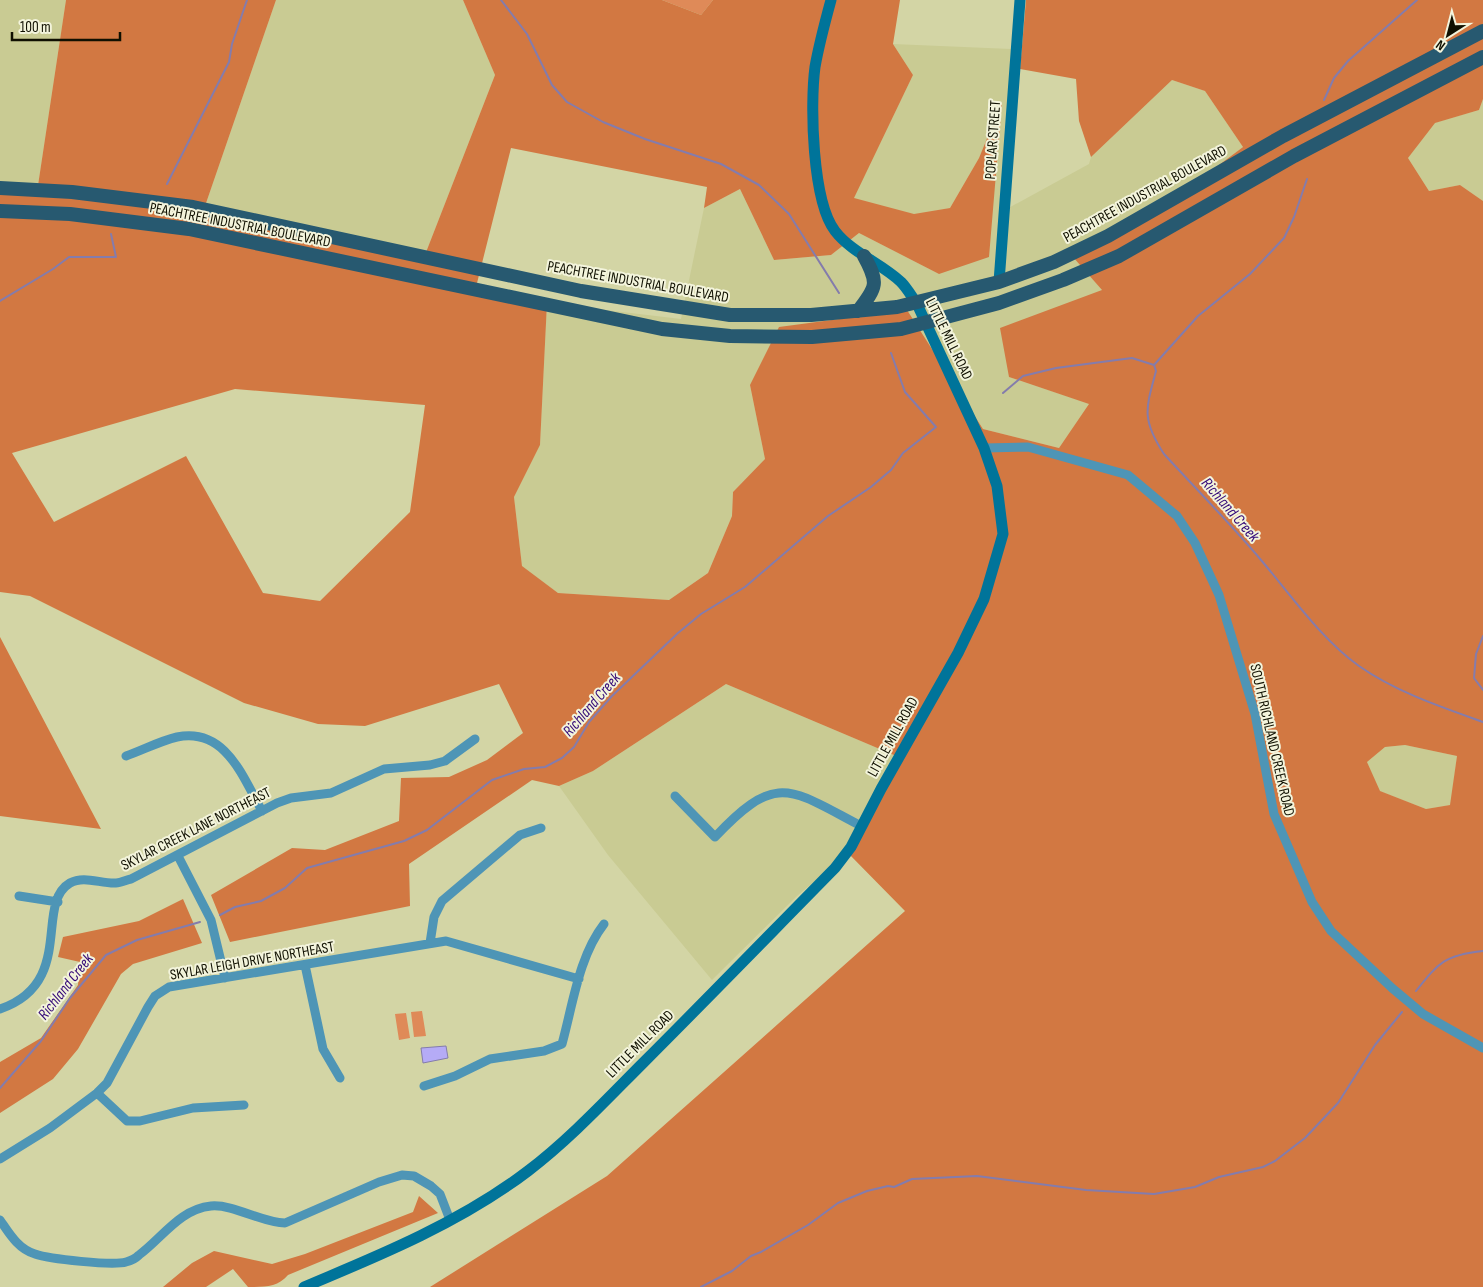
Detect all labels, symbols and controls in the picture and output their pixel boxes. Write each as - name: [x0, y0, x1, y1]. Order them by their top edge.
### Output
- scale bar: [12, 10, 120, 42]
- north arrow: [1423, 10, 1473, 60]
- text: 100 m: [20, 18, 51, 37]
- text: N: [1433, 36, 1449, 54]
- street label: POPLAR STREET: [981, 100, 1005, 180]
- street label: PEACHTREE INDUSTRIAL BOULEVARD: [1060, 141, 1230, 247]
- street label: PEACHTREE INDUSTRIAL BOULEVARD: [148, 198, 332, 252]
- street label: PEACHTREE INDUSTRIAL BOULEVARD: [546, 257, 730, 307]
- street label: LITTLE MILL ROAD: [921, 295, 977, 383]
- water label: Richland Creek: [1197, 474, 1264, 547]
- street label: SOUTH RICHLAND CREEK ROAD: [1245, 662, 1299, 818]
- water label: Richland Creek: [559, 668, 626, 741]
- street label: LITTLE MILL ROAD: [863, 694, 923, 780]
- street label: SKYLAR CREEK LANE NORTHEAST: [118, 783, 274, 875]
- street label: SKYLAR LEIGH DRIVE NORTHEAST: [168, 937, 336, 985]
- water label: Richland Creek: [34, 949, 98, 1024]
- street label: LITTLE MILL ROAD: [602, 1006, 678, 1082]

